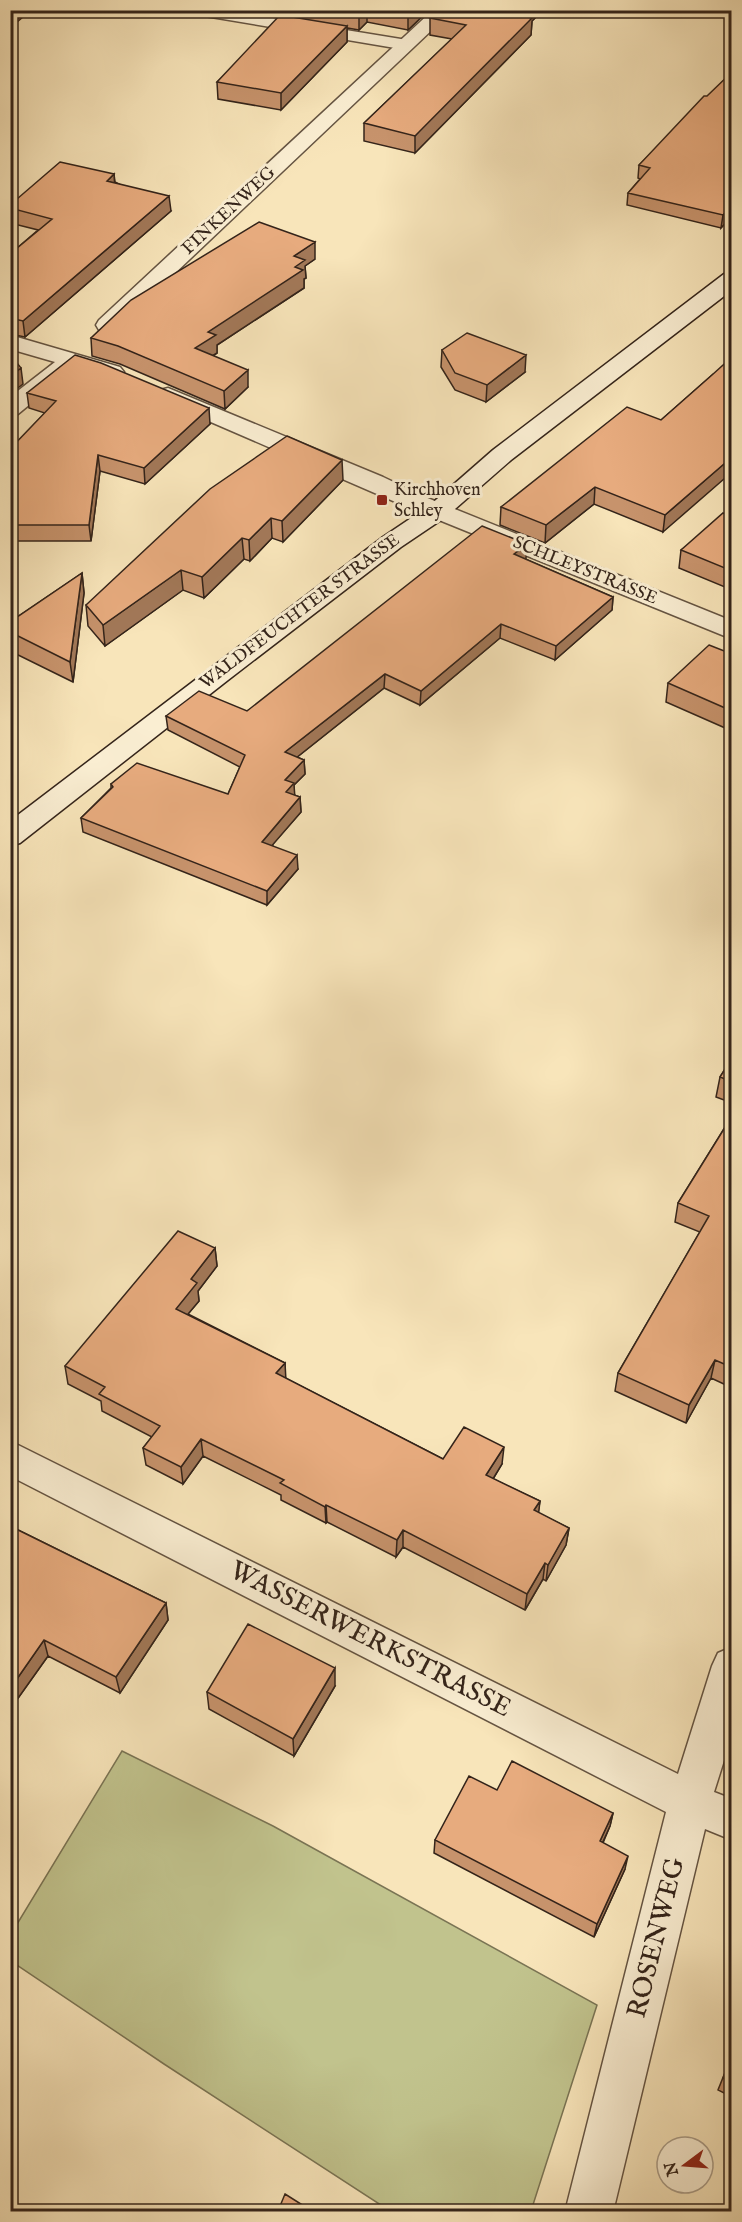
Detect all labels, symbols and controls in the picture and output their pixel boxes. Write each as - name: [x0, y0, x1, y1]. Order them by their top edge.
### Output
- street label: FINKENWEG: [177, 161, 281, 260]
- place label: Kirchhoven Schley: [394, 479, 481, 523]
- marker: Kirchhoven Schley: [375, 493, 389, 507]
- street label: WALDFEUCHTER STRASSE: [195, 529, 405, 695]
- street label: SCHLEYSTRASSE: [509, 532, 661, 610]
- street label: WASSERWERKSTRASSE: [224, 1554, 516, 1726]
- street label: ROSENWEG: [621, 1854, 693, 2022]
- north arrow: [655, 2135, 715, 2195]
- text: N: [661, 2159, 684, 2179]

